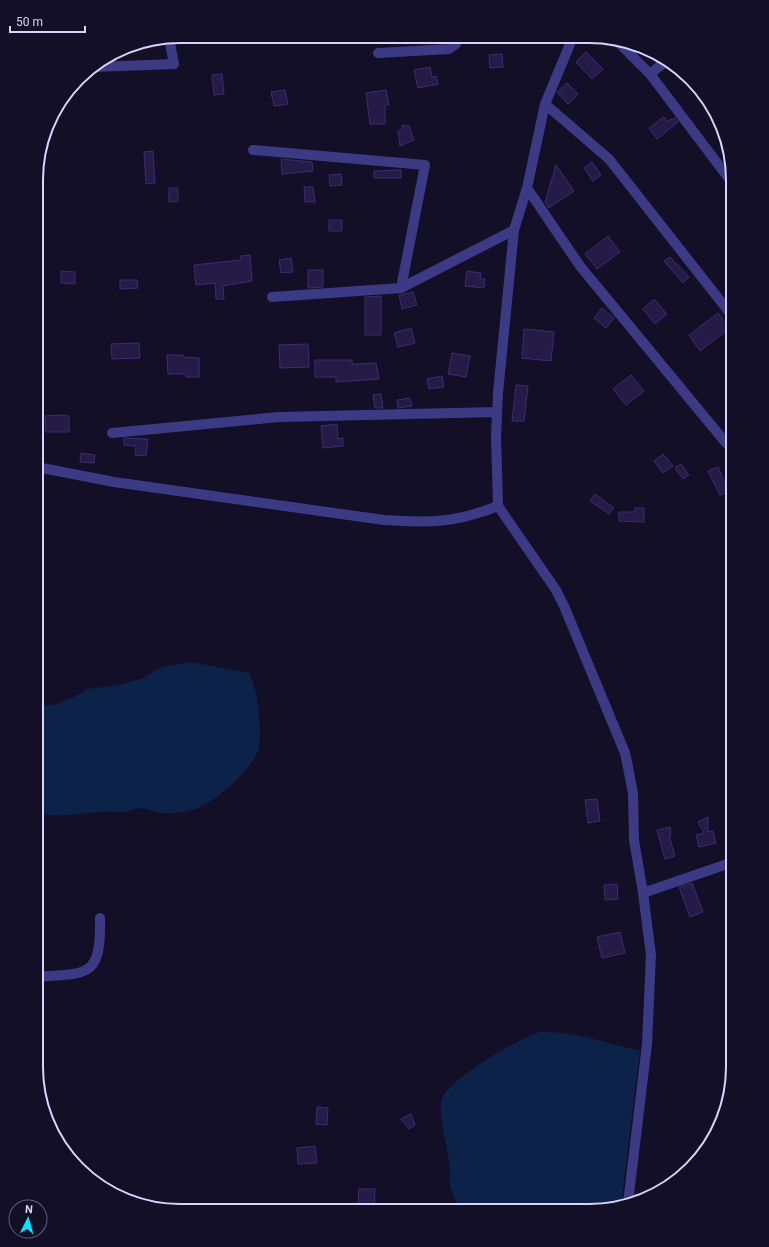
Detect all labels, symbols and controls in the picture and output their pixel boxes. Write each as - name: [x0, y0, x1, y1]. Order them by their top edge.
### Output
- scale bar: [10, 8, 85, 34]
- text: 50 m: [16, 15, 43, 29]
- north arrow: [8, 1199, 48, 1239]
- text: N: [24, 1203, 33, 1216]

